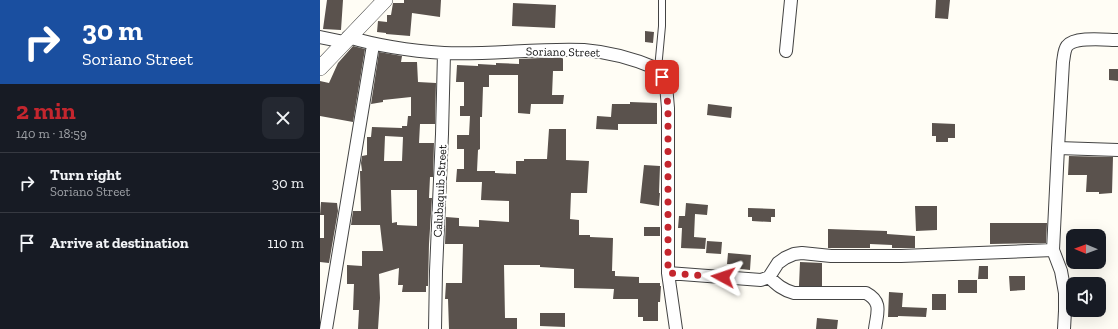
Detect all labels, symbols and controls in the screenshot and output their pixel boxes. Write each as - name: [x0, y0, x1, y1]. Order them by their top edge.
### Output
- text: 30 m: [82, 14, 143, 47]
- icon: right: [16, 16, 68, 68]
- street label: Soriano Street: [526, 44, 601, 60]
- text: Soriano Street: [82, 48, 193, 70]
- pin: [645, 60, 679, 94]
- icon: arrive: [651, 66, 673, 88]
- text: 2 min: [16, 96, 76, 125]
- button: close: [262, 97, 304, 139]
- text: 140 m · 18:59: [16, 126, 87, 141]
- street label: Calubaquib Street: [431, 144, 449, 238]
- text: Turn right: [50, 166, 121, 184]
- icon: right: [16, 172, 38, 194]
- text: 30 m: [272, 174, 304, 192]
- text: Soriano Street: [50, 184, 130, 199]
- north arrow: [1066, 229, 1106, 269]
- map controls: [1066, 229, 1106, 317]
- icon: arrive: [16, 232, 38, 254]
- text: Arrive at destination: [50, 234, 189, 252]
- text: 110 m: [267, 234, 304, 252]
- position arrow: [702, 256, 744, 298]
- button: sound: [1066, 277, 1106, 317]

